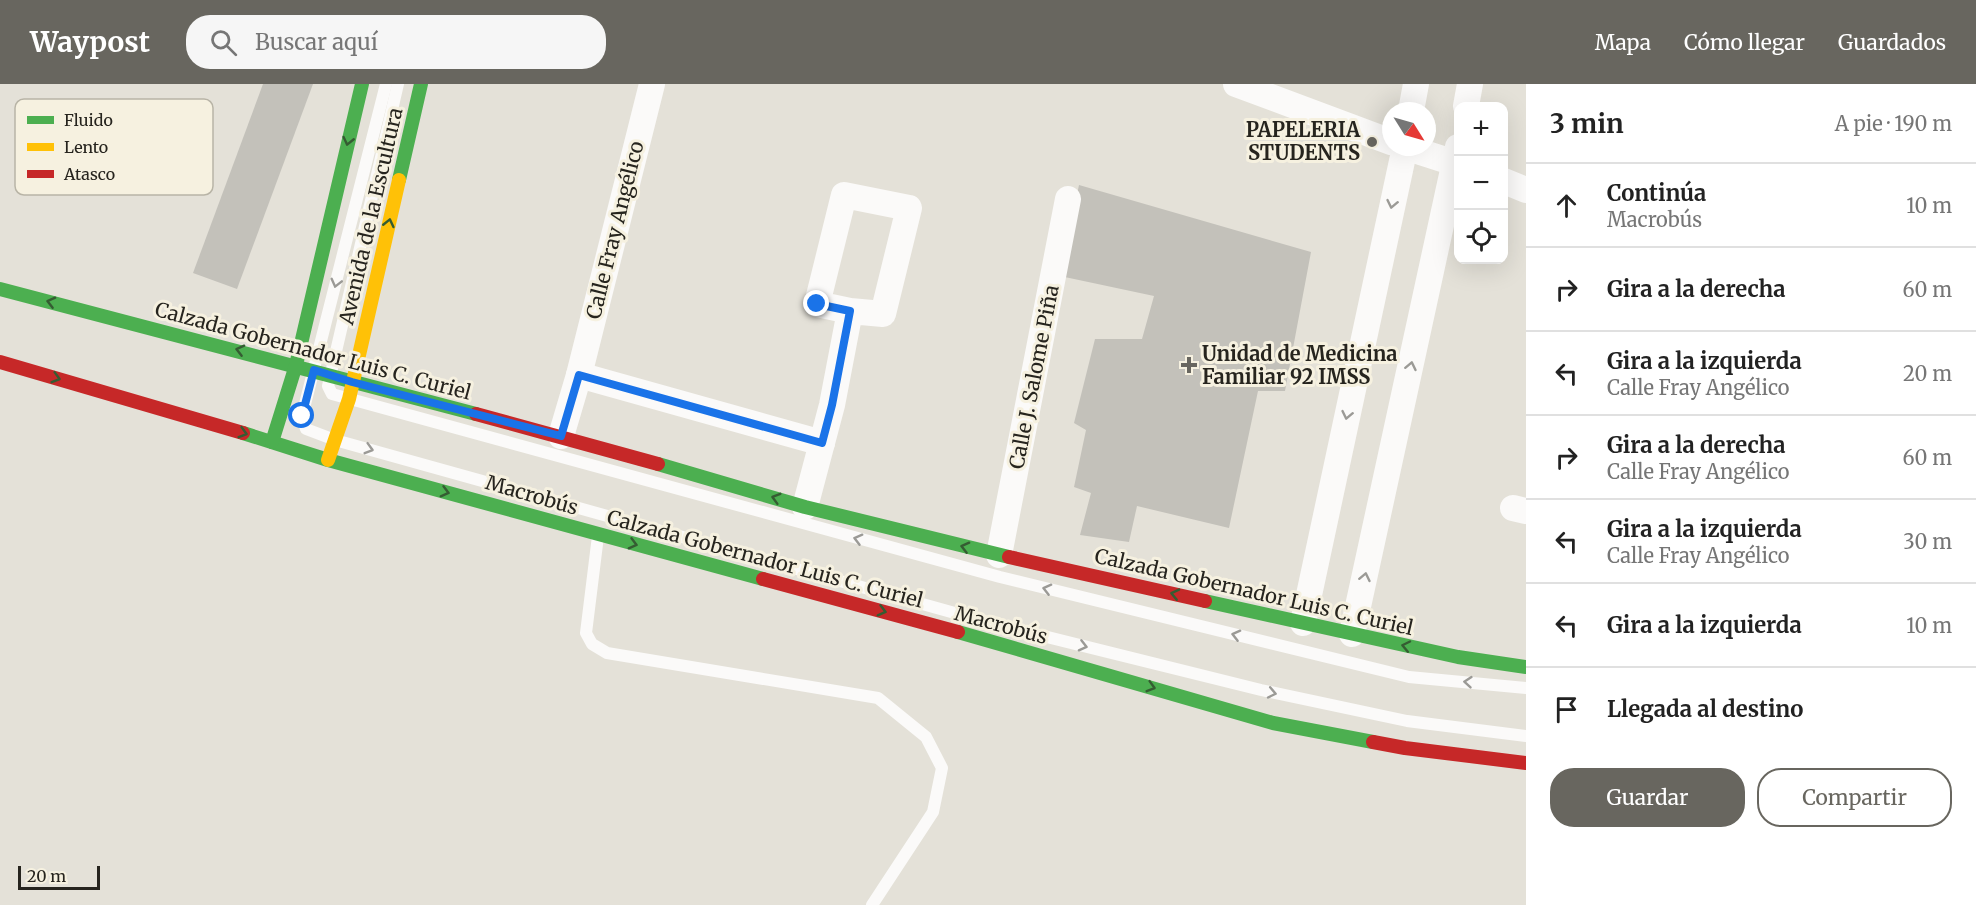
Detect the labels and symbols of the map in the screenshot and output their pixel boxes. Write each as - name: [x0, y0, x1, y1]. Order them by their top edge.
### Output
- legend: [15, 99, 213, 195]
- north arrow: [1382, 102, 1436, 156]
- street label: Avenida de la Escultura: [333, 105, 408, 328]
- text: Fluido: [64, 110, 113, 130]
- place label: PAPELERIA STUDENTS: [1246, 117, 1361, 165]
- marker: PAPELERIA STUDENTS: [1365, 135, 1379, 149]
- one-way arrow: [343, 136, 356, 146]
- text: Lento: [64, 137, 108, 157]
- street label: Calle Fray Angélico: [580, 138, 649, 321]
- text: Atasco: [63, 164, 115, 184]
- one-way arrow: [1387, 199, 1400, 209]
- one-way arrow: [382, 218, 395, 228]
- one-way arrow: [330, 278, 343, 288]
- street label: Calle J. Salome Piña: [1003, 282, 1064, 471]
- route end: [803, 290, 829, 316]
- one-way arrow: [46, 296, 56, 309]
- street label: Calzada Gobernador Luis C. Curiel: [152, 296, 474, 405]
- place label: Unidad de Medicina Familiar 92 IMSS: [1202, 341, 1397, 389]
- one-way arrow: [235, 345, 245, 358]
- marker: Unidad de Medicina Familiar 92 IMSS: [1180, 356, 1198, 374]
- one-way arrow: [1404, 361, 1417, 371]
- one-way arrow: [50, 371, 61, 383]
- route start: [288, 402, 314, 428]
- one-way arrow: [1341, 410, 1354, 420]
- one-way arrow: [237, 426, 248, 438]
- one-way arrow: [363, 442, 374, 454]
- street label: Macrobús: [483, 469, 581, 520]
- one-way arrow: [440, 485, 450, 498]
- one-way arrow: [771, 493, 782, 505]
- street label: Calzada Gobernador Luis C. Curiel: [604, 504, 926, 613]
- one-way arrow: [853, 533, 863, 546]
- one-way arrow: [627, 537, 638, 549]
- one-way arrow: [960, 541, 970, 554]
- street label: Calzada Gobernador Luis C. Curiel: [1092, 543, 1416, 640]
- one-way arrow: [1357, 572, 1370, 582]
- one-way arrow: [1042, 583, 1052, 596]
- one-way arrow: [1170, 588, 1180, 601]
- street label: Macrobús: [952, 600, 1050, 649]
- one-way arrow: [877, 604, 887, 617]
- one-way arrow: [1231, 629, 1241, 642]
- one-way arrow: [1078, 638, 1088, 651]
- one-way arrow: [1402, 640, 1412, 653]
- one-way arrow: [1463, 676, 1472, 689]
- one-way arrow: [1145, 680, 1155, 693]
- one-way arrow: [1267, 686, 1277, 699]
- scale bar: [18, 863, 100, 890]

